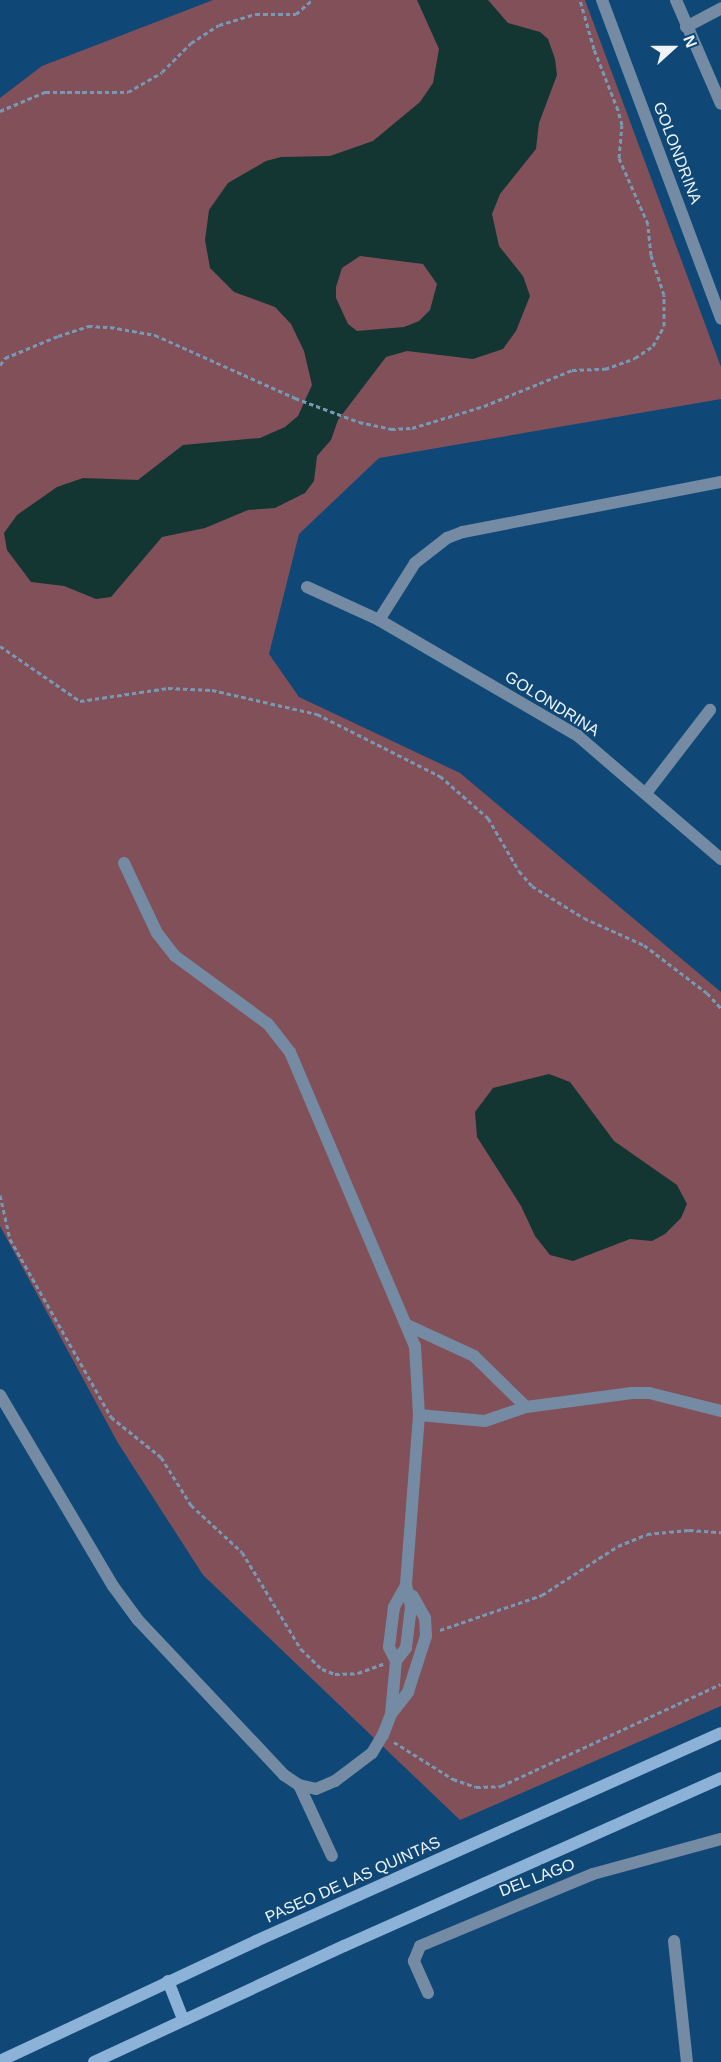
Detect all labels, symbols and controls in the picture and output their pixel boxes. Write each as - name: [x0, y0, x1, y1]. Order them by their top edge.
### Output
- north arrow: [643, 18, 703, 78]
- text: N: [680, 33, 700, 50]
- street label: GOLONDRINA: [649, 99, 705, 207]
- street label: GOLONDRINA: [501, 667, 603, 741]
- street label: PASEO DE LAS QUINTAS: [262, 1833, 444, 1927]
- street label: DEL LAGO: [496, 1855, 578, 1901]

